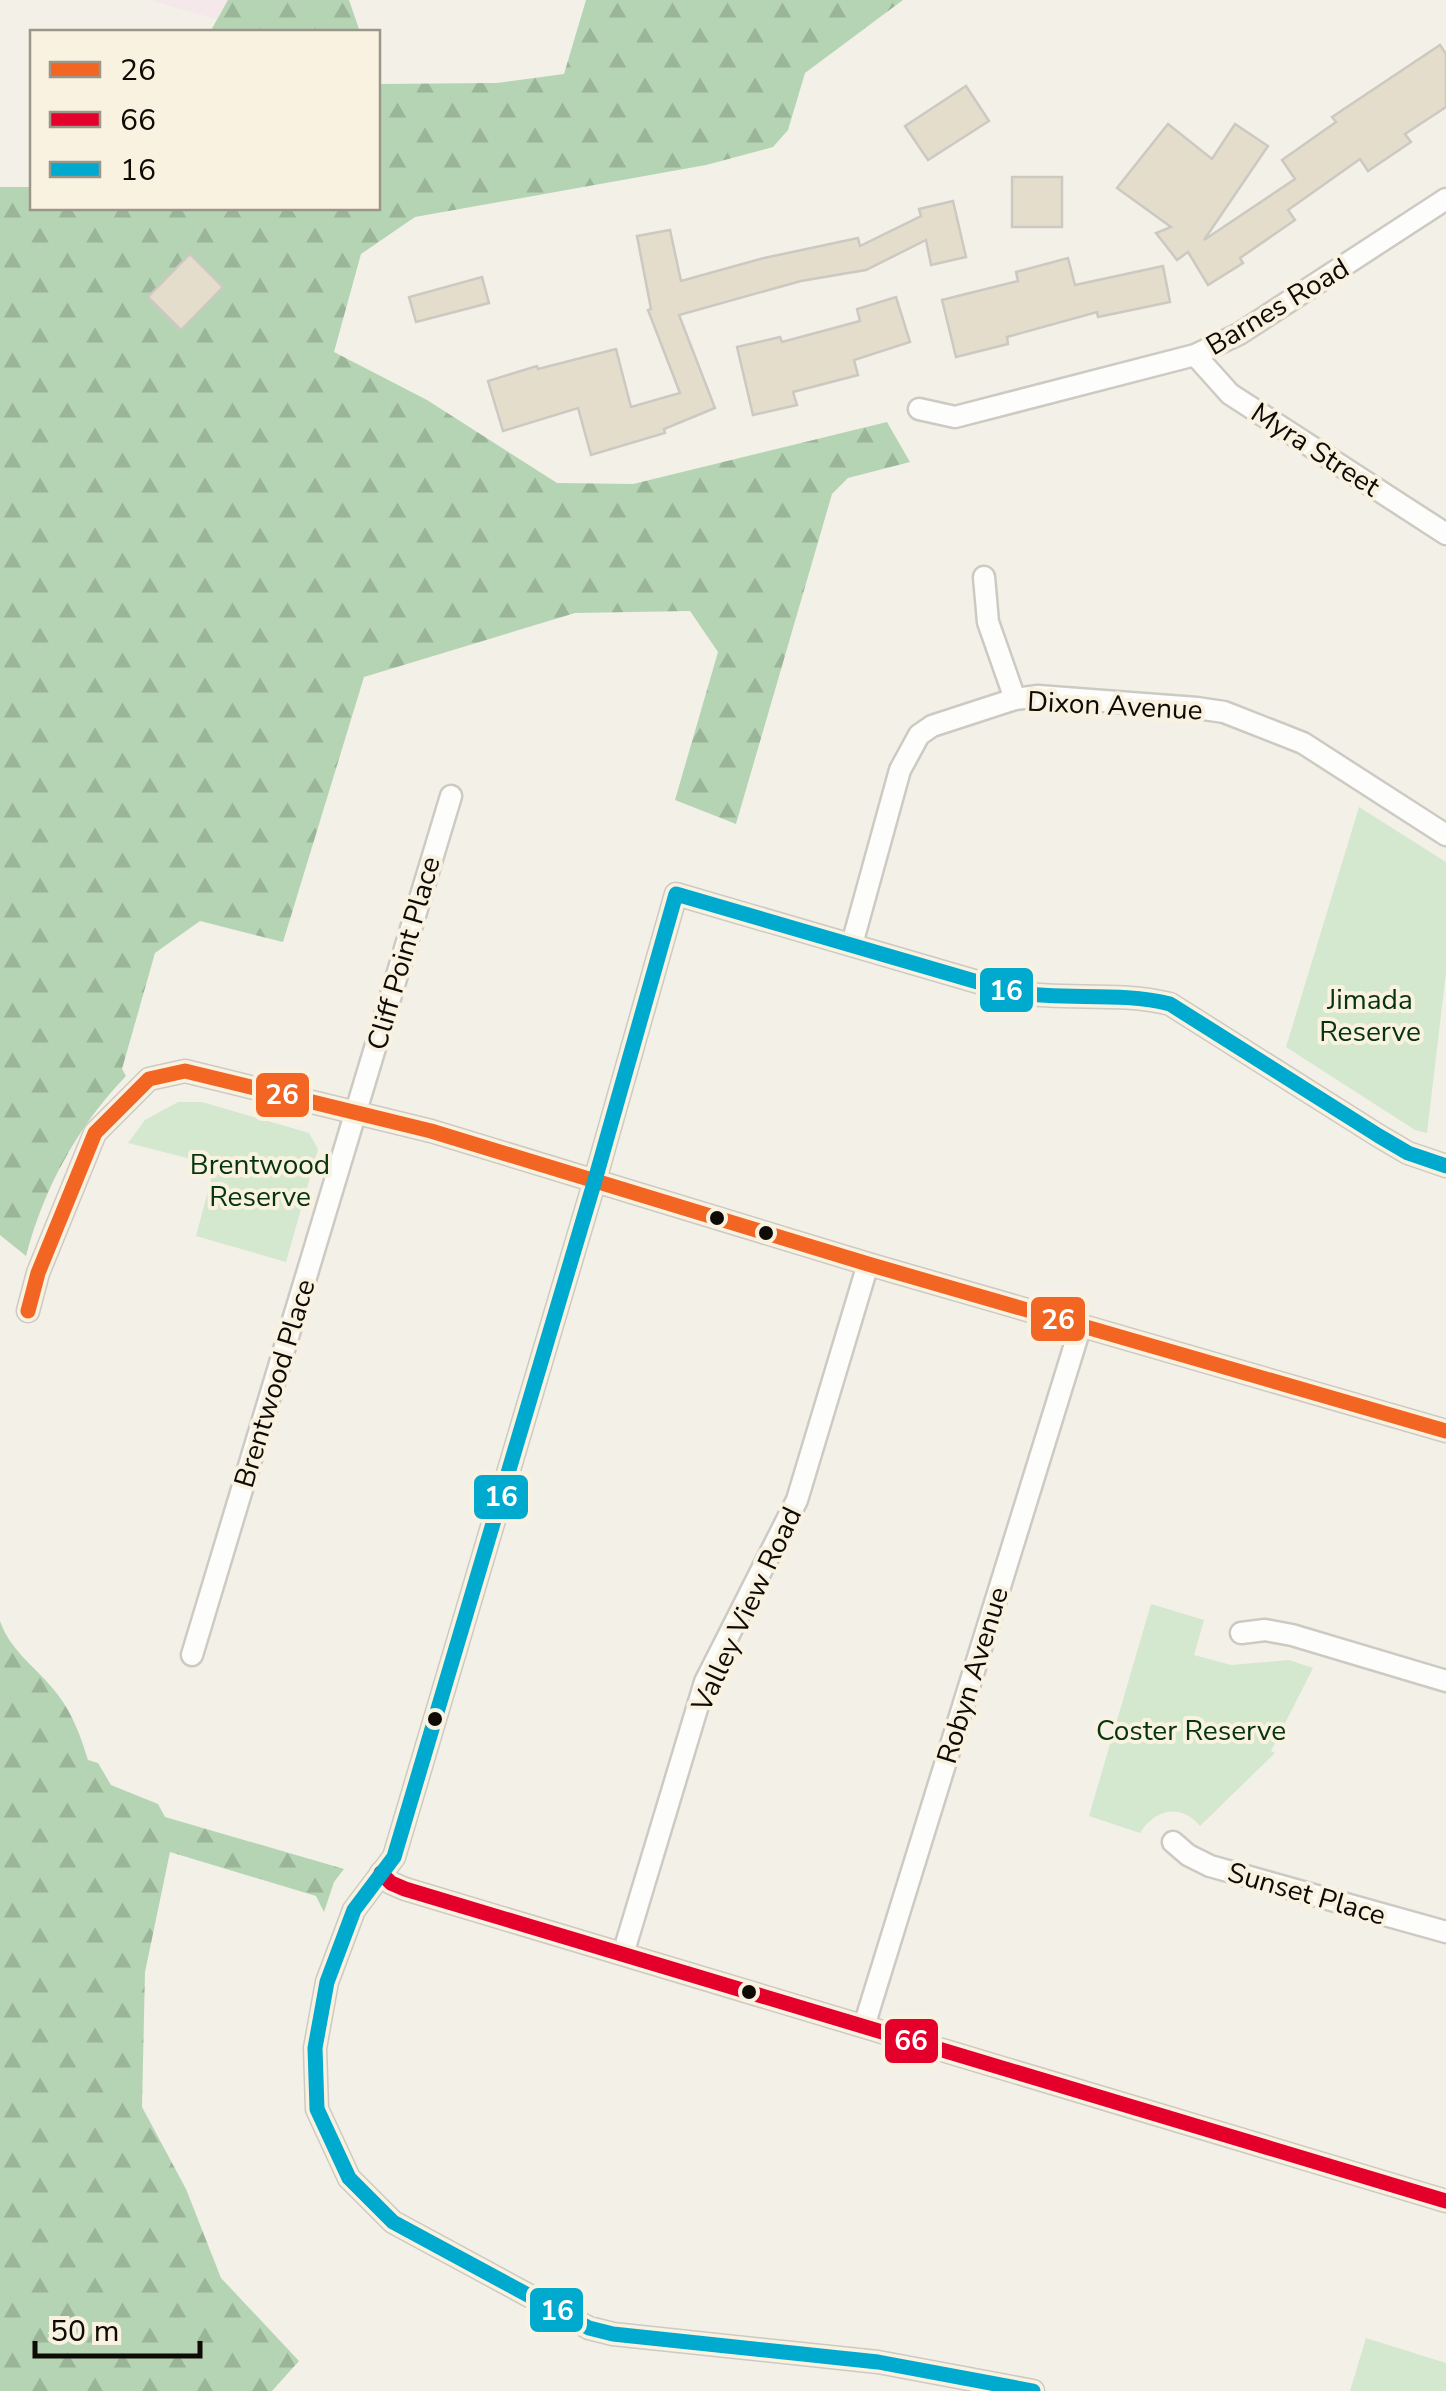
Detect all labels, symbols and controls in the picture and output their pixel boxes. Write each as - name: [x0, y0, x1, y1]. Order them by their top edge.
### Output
- legend: [30, 30, 380, 210]
- text: 26: [120, 50, 156, 91]
- text: 66: [120, 100, 156, 141]
- text: 16: [120, 150, 156, 191]
- street label: Barnes Road: [1199, 249, 1356, 364]
- street label: Myra Street: [1244, 394, 1387, 506]
- street label: Dixon Avenue: [1026, 682, 1204, 730]
- street label: Cliff Point Place: [358, 852, 450, 1054]
- line badge: 16: [978, 966, 1035, 1014]
- text: 16: [989, 972, 1023, 1010]
- park label: Jimada Reserve: [1319, 981, 1421, 1051]
- line badge: 26: [254, 1071, 311, 1119]
- text: 26: [265, 1076, 299, 1114]
- park label: Brentwood Reserve: [190, 1146, 330, 1216]
- unlabelled marker: [707, 1208, 727, 1228]
- unlabelled marker: [756, 1223, 776, 1243]
- street label: Brentwood Place: [225, 1274, 325, 1492]
- line badge: 26: [1029, 1295, 1087, 1343]
- text: 26: [1041, 1301, 1075, 1339]
- line badge: 16: [472, 1473, 530, 1521]
- text: 16: [484, 1478, 518, 1516]
- street label: Valley View Road: [682, 1501, 811, 1719]
- street label: Robyn Avenue: [928, 1582, 1018, 1768]
- unlabelled marker: [425, 1709, 445, 1729]
- park label: Coster Reserve: [1096, 1712, 1286, 1750]
- street label: Sunset Place: [1223, 1853, 1390, 1935]
- unlabelled marker: [739, 1982, 759, 2002]
- line badge: 66: [883, 2017, 940, 2065]
- text: 66: [894, 2022, 928, 2060]
- line badge: 16: [528, 2286, 585, 2334]
- text: 16: [540, 2292, 574, 2330]
- scale bar: [35, 2296, 200, 2358]
- text: 50 m: [50, 2311, 119, 2352]

